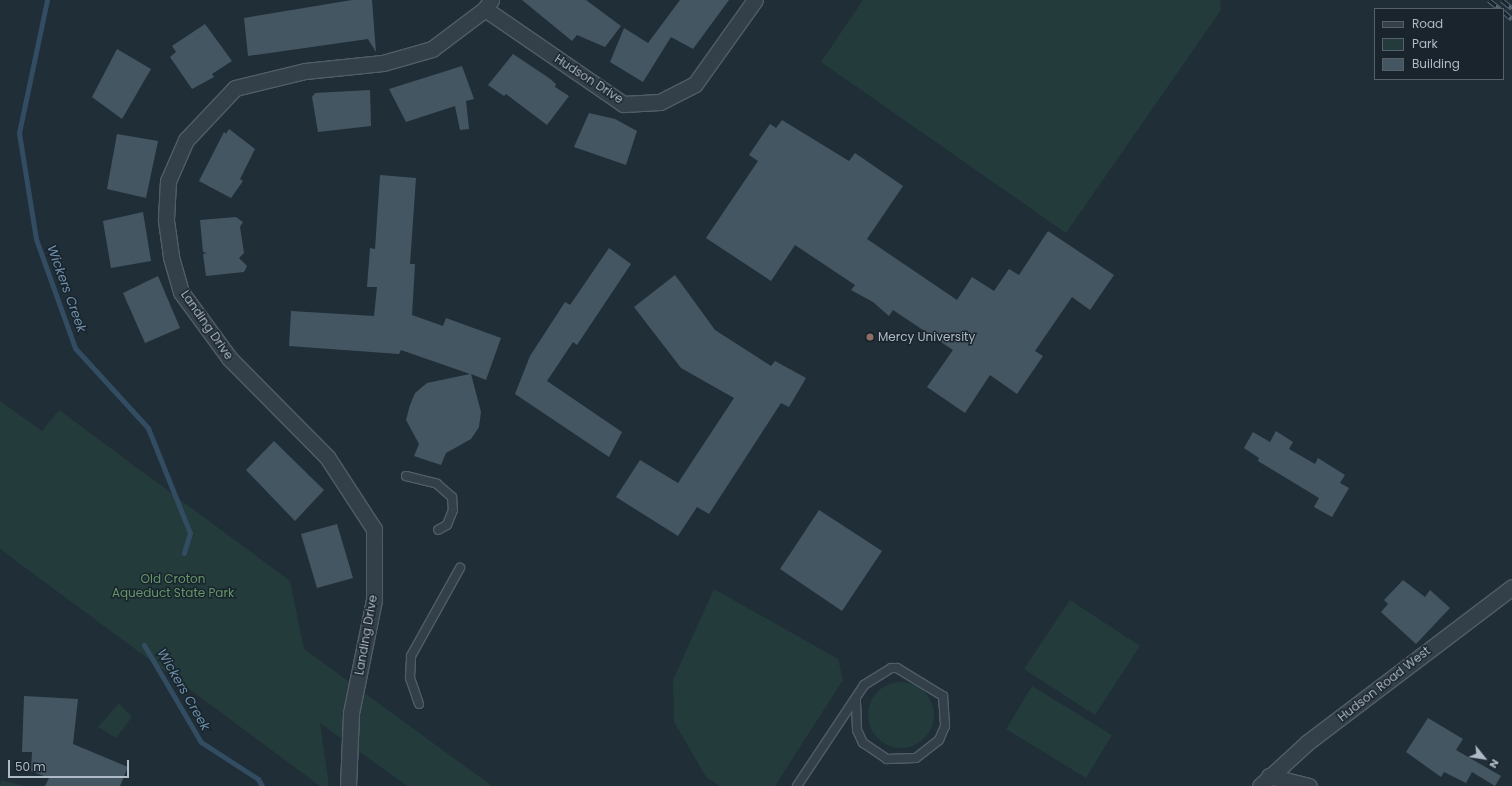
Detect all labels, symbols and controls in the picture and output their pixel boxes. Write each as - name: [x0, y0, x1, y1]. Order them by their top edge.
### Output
- legend: [1374, 8, 1504, 80]
- text: Road: [1412, 15, 1443, 32]
- text: Park: [1412, 35, 1438, 52]
- street label: Hudson Drive: [552, 51, 626, 107]
- text: Building: [1412, 55, 1460, 72]
- water label: Wickers Creek: [43, 243, 89, 335]
- street label: Landing Drive: [178, 288, 236, 362]
- place label: Mercy University: [878, 330, 975, 344]
- marker: Mercy University: [865, 332, 875, 342]
- park label: Old Croton Aqueduct State Park: [112, 572, 234, 600]
- street label: Landing Drive: [352, 594, 380, 676]
- street label: Hudson Road West: [1335, 644, 1433, 724]
- water label: Wickers Creek: [153, 646, 213, 734]
- north arrow: [1464, 738, 1504, 778]
- scale bar: [10, 752, 131, 778]
- text: N: [1485, 756, 1503, 772]
- text: 50 m: [15, 758, 46, 775]

